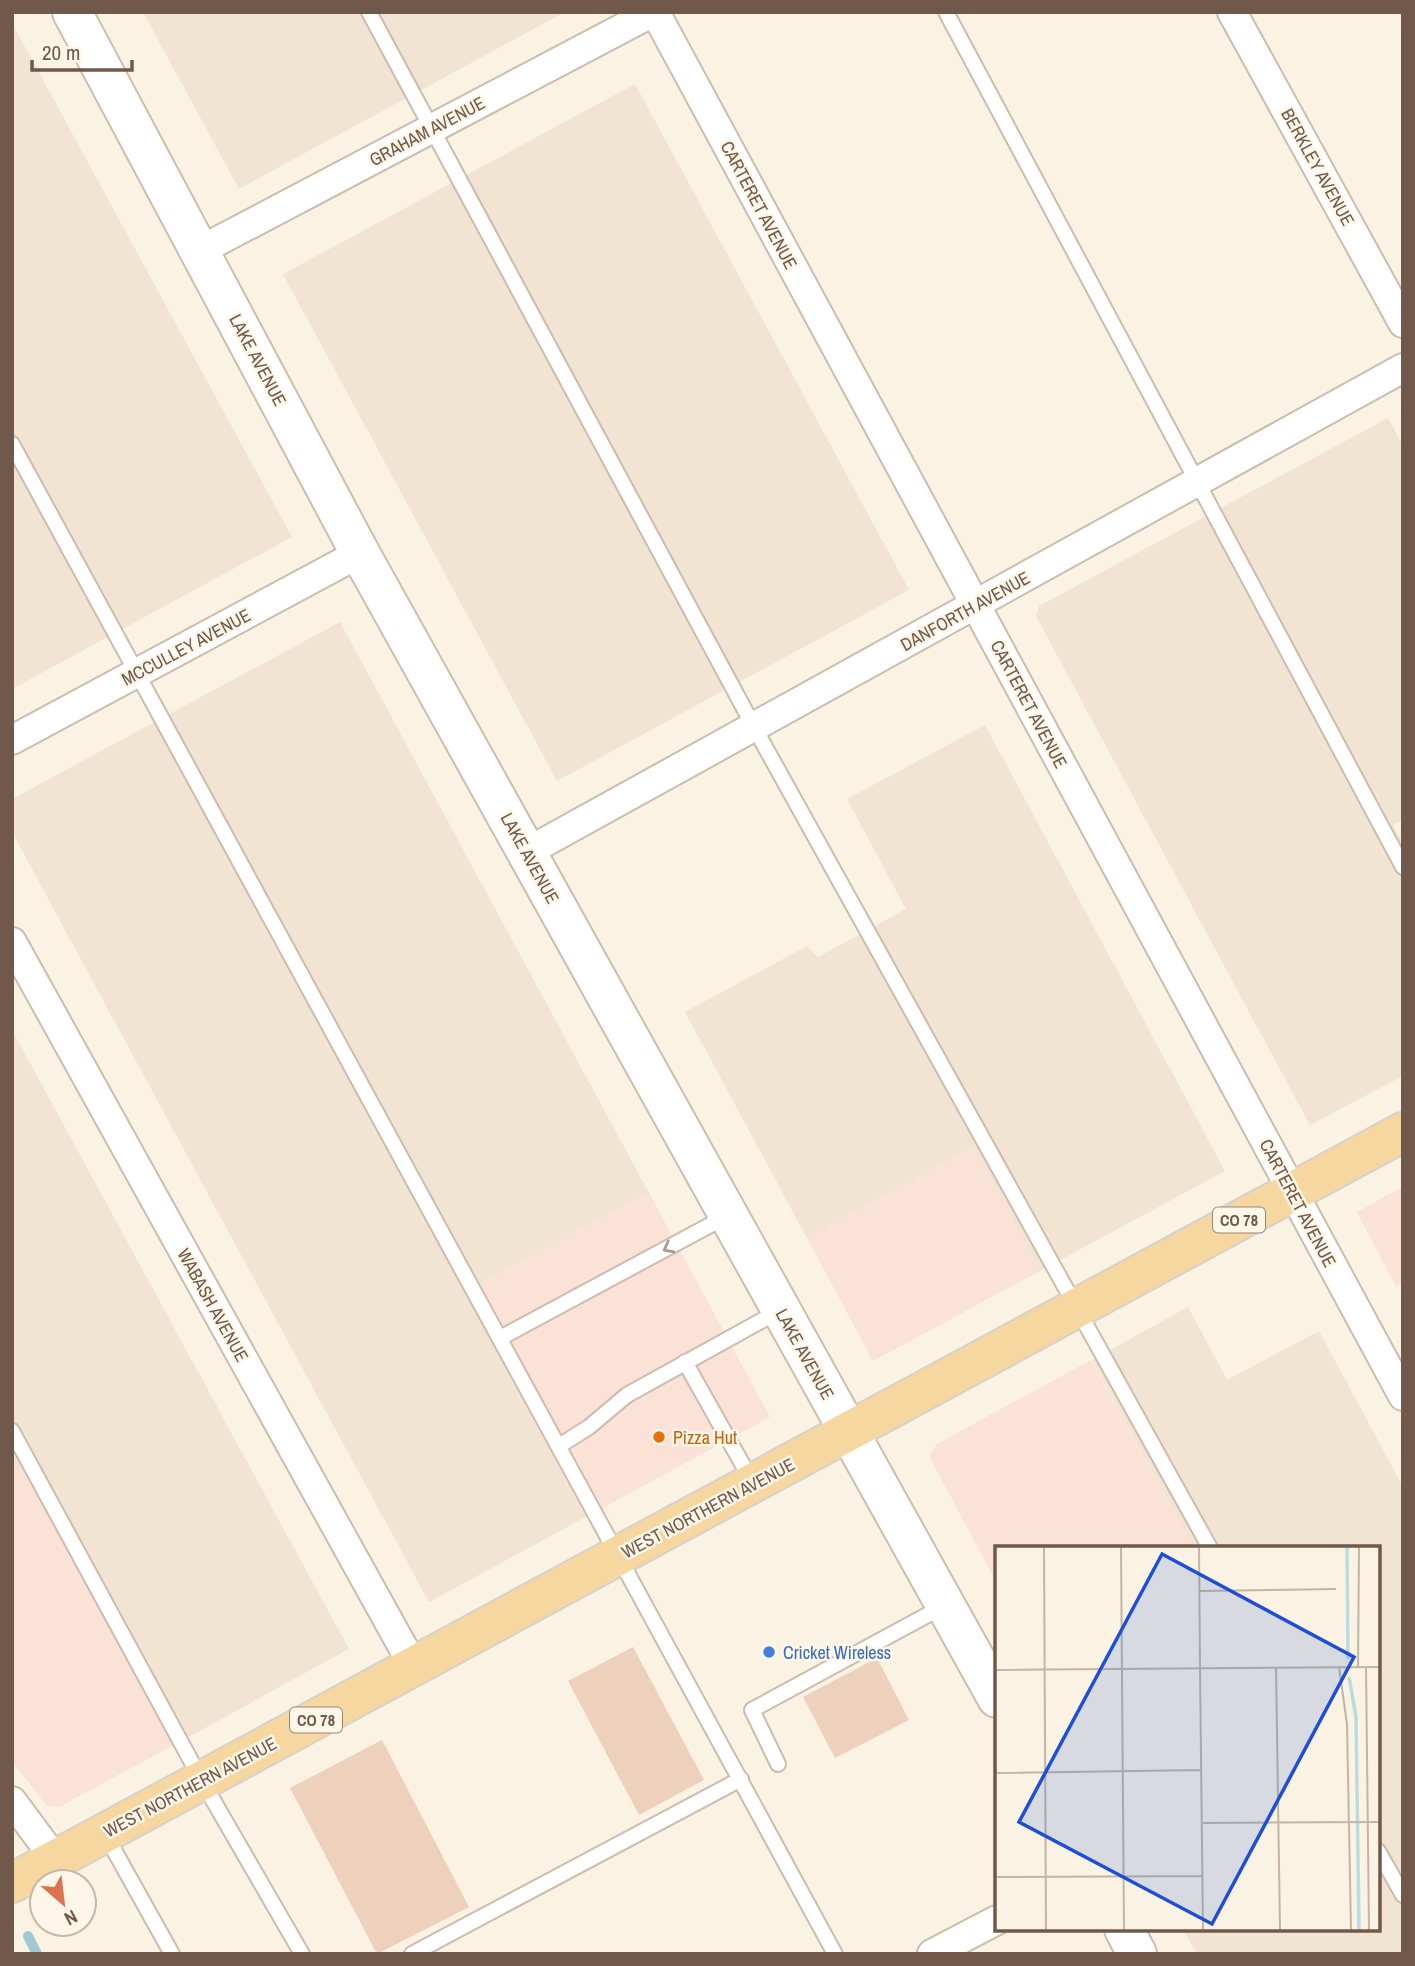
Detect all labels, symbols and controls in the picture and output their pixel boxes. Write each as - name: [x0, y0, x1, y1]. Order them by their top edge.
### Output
- scale bar: [32, 28, 131, 72]
- text: 20 m: [42, 38, 80, 67]
- street label: GRAHAM AVENUE: [365, 90, 489, 172]
- street label: BERKLEY AVENUE: [1275, 104, 1361, 230]
- street label: CARTERET AVENUE: [715, 136, 803, 274]
- street label: LAKE AVENUE: [223, 310, 293, 410]
- street label: DANFORTH AVENUE: [896, 565, 1034, 657]
- street label: MCCULLEY AVENUE: [117, 602, 255, 692]
- street label: CARTERET AVENUE: [985, 635, 1073, 773]
- street label: LAKE AVENUE: [495, 808, 565, 908]
- street label: CARTERET AVENUE: [1254, 1134, 1342, 1272]
- road number: CO 78: [1213, 1208, 1265, 1232]
- one-way arrow: [663, 1240, 675, 1253]
- street label: WABASH AVENUE: [171, 1244, 255, 1366]
- street label: LAKE AVENUE: [770, 1304, 840, 1404]
- place label: Pizza Hut: [673, 1425, 737, 1450]
- marker: Pizza Hut: [651, 1429, 667, 1445]
- street label: WEST NORTHERN AVENUE: [617, 1452, 799, 1564]
- inset map: [995, 1546, 1380, 1931]
- place label: Cricket Wireless: [783, 1640, 891, 1665]
- marker: Cricket Wireless: [761, 1644, 777, 1660]
- road number: CO 78: [290, 1708, 342, 1732]
- street label: WEST NORTHERN AVENUE: [99, 1731, 281, 1843]
- north arrow: [28, 1868, 98, 1938]
- text: N: [60, 1904, 82, 1932]

